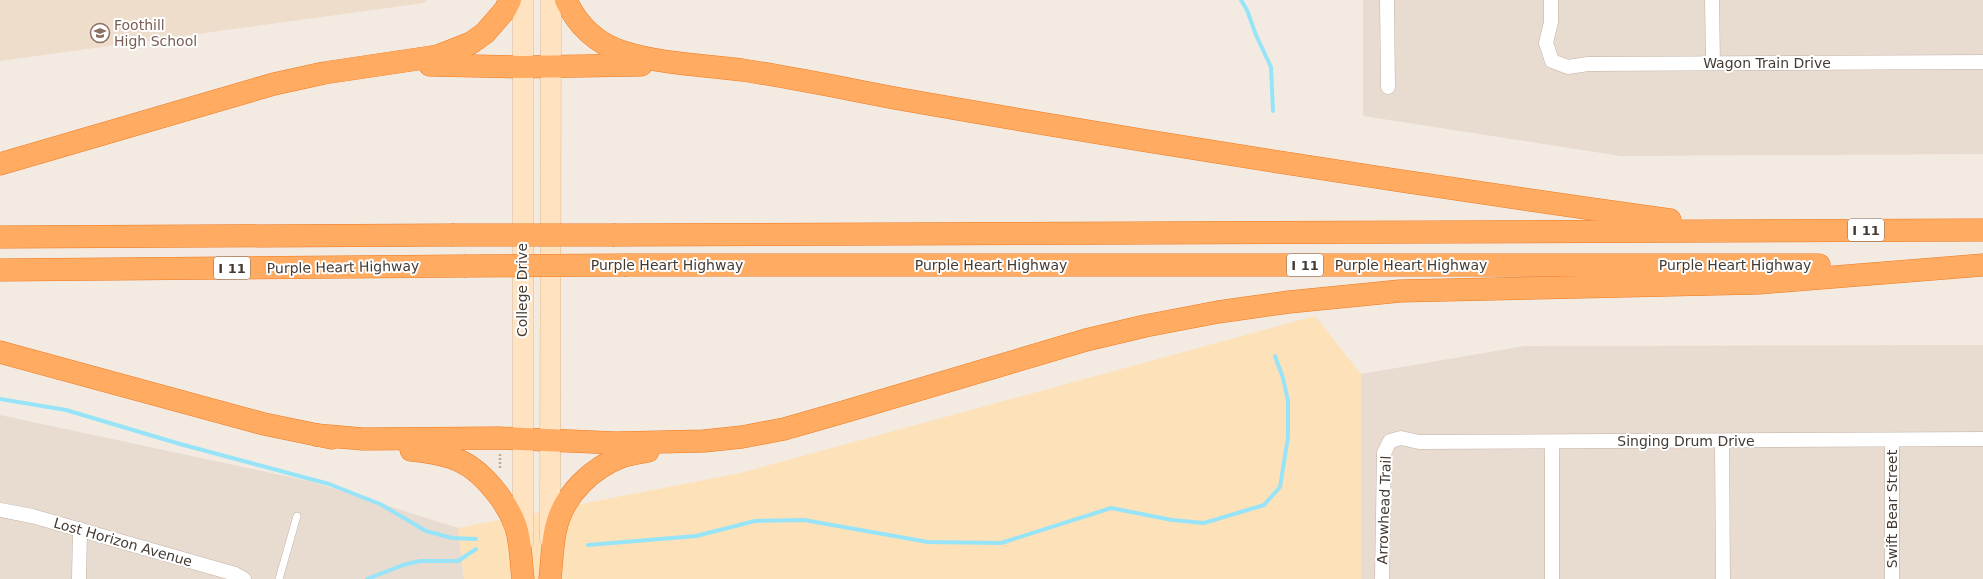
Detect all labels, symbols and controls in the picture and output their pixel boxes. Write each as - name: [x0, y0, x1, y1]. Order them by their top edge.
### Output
- place label: Foothill High School: [114, 17, 197, 49]
- school or university icon: Foothill High School: [89, 22, 111, 44]
- street label: Wagon Train Drive: [1703, 55, 1831, 71]
- road number: I 11: [1848, 219, 1884, 241]
- street label: College Drive: [514, 243, 530, 337]
- road number: I 11: [1287, 254, 1323, 276]
- road number: I 11: [214, 257, 250, 279]
- street label: Purple Heart Highway: [591, 257, 743, 273]
- street label: Purple Heart Highway: [915, 257, 1067, 273]
- street label: Purple Heart Highway: [1335, 257, 1487, 273]
- street label: Purple Heart Highway: [1659, 257, 1811, 273]
- street label: Purple Heart Highway: [267, 258, 419, 276]
- street label: Singing Drum Drive: [1617, 433, 1755, 449]
- street label: Swift Bear Street: [1884, 449, 1900, 568]
- street label: Arrowhead Trail: [1374, 455, 1394, 565]
- street label: Lost Horizon Avenue: [52, 515, 194, 569]

